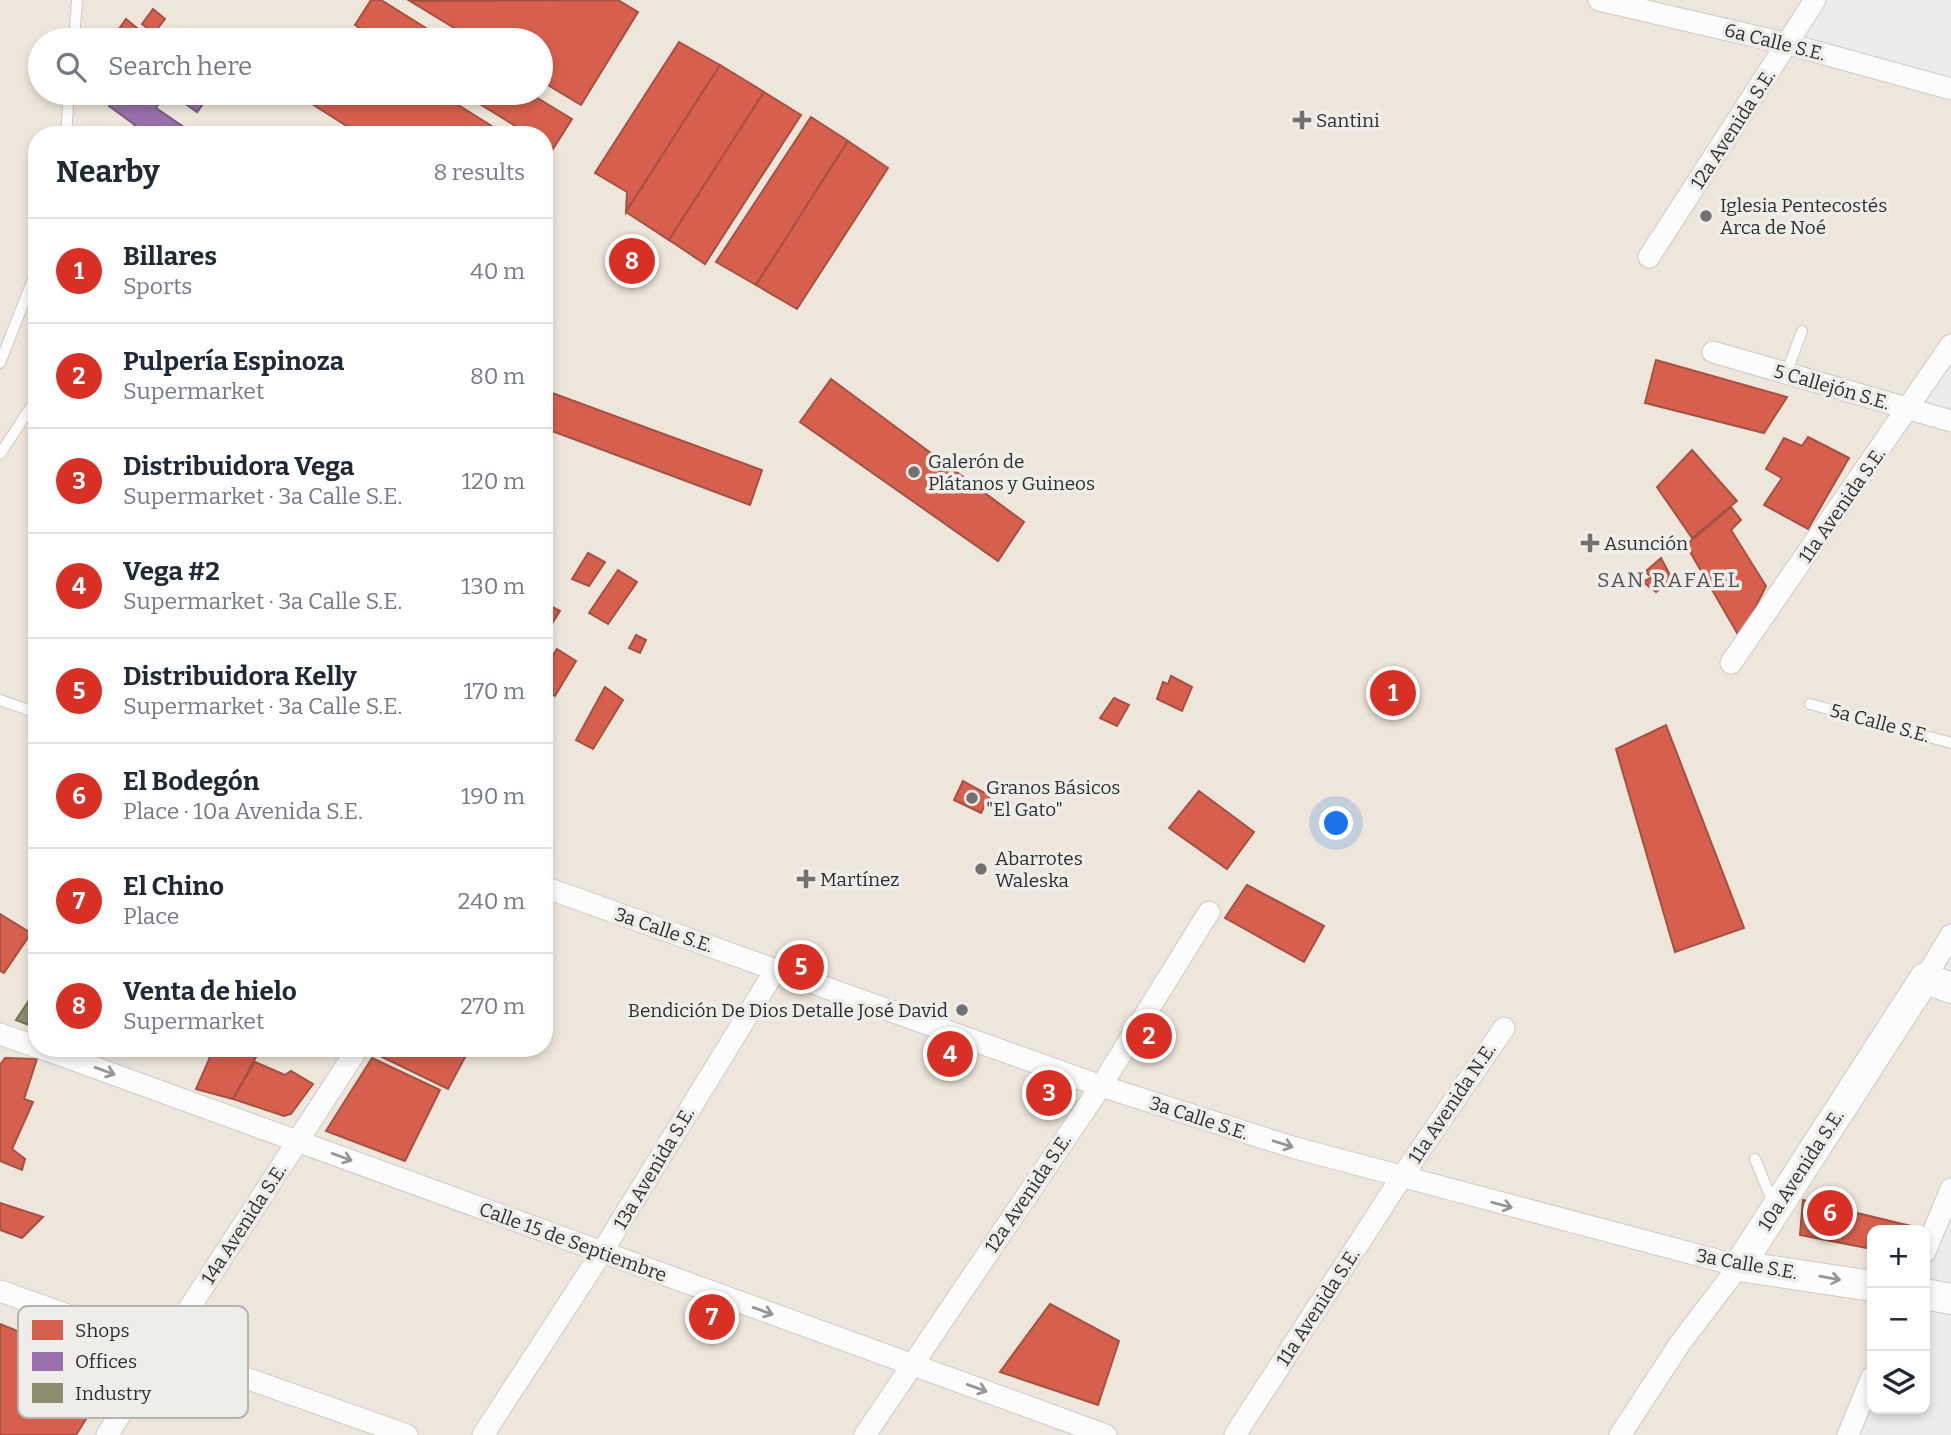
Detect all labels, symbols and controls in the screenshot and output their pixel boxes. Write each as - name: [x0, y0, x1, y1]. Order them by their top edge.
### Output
- street label: 6a Calle S.E.: [1722, 18, 1828, 66]
- search box: [28, 28, 553, 105]
- icon: search: [52, 48, 90, 86]
- text: Search here: [108, 51, 252, 82]
- street label: 12a Avenida S.E.: [1686, 65, 1780, 193]
- place label: Santini: [1316, 109, 1380, 132]
- marker: Santini: [1294, 112, 1310, 128]
- text: Nearby: [56, 154, 160, 190]
- text: 8 results: [433, 158, 525, 186]
- place label: Iglesia Pentecostés Arca de Noé: [1720, 194, 1887, 239]
- marker: Iglesia Pentecostés Arca de Noé: [1698, 208, 1714, 224]
- pin: 8: [609, 235, 655, 287]
- text: Billares: [123, 241, 217, 272]
- text: 1: [74, 257, 84, 285]
- text: 40 m: [470, 257, 525, 285]
- text: Sports: [123, 272, 192, 300]
- text: Pulpería Espinoza: [123, 346, 344, 377]
- street label: 5 Callejón S.E.: [1771, 359, 1893, 415]
- text: 2: [73, 362, 85, 390]
- text: 80 m: [470, 362, 525, 390]
- text: Supermarket: [123, 377, 264, 405]
- street label: 11a Avenida S.E.: [1794, 443, 1890, 567]
- place label: Galerón de Plátanos y Guineos: [928, 450, 1095, 495]
- text: Distribuidora Vega: [123, 451, 354, 482]
- marker: Galerón de Plátanos y Guineos: [906, 464, 922, 480]
- text: 3: [72, 467, 86, 495]
- text: 120 m: [462, 467, 525, 495]
- text: Supermarket · 3a Calle S.E.: [123, 482, 402, 510]
- place label: Asunción: [1604, 532, 1688, 555]
- marker: Asunción: [1582, 535, 1598, 551]
- text: Vega #2: [123, 556, 220, 587]
- district label: SAN RAFAEL: [1597, 567, 1741, 593]
- text: 4: [72, 572, 86, 600]
- text: 130 m: [461, 572, 525, 600]
- text: Supermarket · 3a Calle S.E.: [123, 587, 402, 615]
- text: Distribuidora Kelly: [123, 661, 357, 692]
- pin: 1: [1370, 667, 1416, 719]
- text: 5: [73, 677, 85, 705]
- text: 170 m: [463, 677, 525, 705]
- text: Supermarket · 3a Calle S.E.: [123, 692, 402, 720]
- street label: 5a Calle S.E.: [1828, 699, 1932, 747]
- text: El Bodegón: [123, 766, 259, 797]
- place label: Granos Básicos "El Gato": [986, 776, 1120, 821]
- text: 6: [72, 782, 86, 810]
- text: 190 m: [461, 782, 525, 810]
- marker: Granos Básicos "El Gato": [964, 790, 980, 806]
- text: Place · 10a Avenida S.E.: [123, 797, 363, 825]
- your location: [1319, 806, 1353, 840]
- place label: Abarrotes Waleska: [995, 847, 1083, 892]
- marker: Abarrotes Waleska: [973, 861, 989, 877]
- place label: Martínez: [820, 868, 900, 891]
- text: El Chino: [123, 871, 224, 902]
- marker: Martínez: [798, 871, 814, 887]
- text: 7: [73, 887, 85, 915]
- text: 240 m: [458, 887, 525, 915]
- text: Place: [123, 902, 179, 930]
- street label: 3a Calle S.E.: [612, 902, 716, 958]
- pin: 5: [778, 941, 824, 993]
- text: Venta de hielo: [123, 976, 297, 1007]
- text: 8: [72, 992, 86, 1020]
- text: 270 m: [460, 992, 525, 1020]
- place label: Bendición De Dios Detalle José David: [628, 999, 948, 1022]
- marker: Bendición De Dios Detalle José David: [954, 1002, 970, 1018]
- text: Supermarket: [123, 1007, 264, 1035]
- pin: 2: [1126, 1010, 1172, 1062]
- pin: 4: [927, 1028, 973, 1080]
- street label: 11a Avenida N.E.: [1403, 1039, 1501, 1167]
- one-way arrow: [94, 1066, 116, 1078]
- pin: 3: [1026, 1067, 1072, 1119]
- street label: 3a Calle S.E.: [1147, 1091, 1251, 1145]
- street label: 13a Avenida S.E.: [609, 1103, 699, 1233]
- street label: 10a Avenida S.E.: [1753, 1105, 1849, 1235]
- street label: 12a Avenida S.E.: [980, 1129, 1076, 1257]
- one-way arrow: [1271, 1139, 1293, 1152]
- one-way arrow: [331, 1151, 353, 1164]
- street label: 14a Avenida S.E.: [196, 1159, 292, 1289]
- pin: 6: [1807, 1187, 1853, 1239]
- street label: Calle 15 de Septiembre: [476, 1197, 670, 1287]
- one-way arrow: [1490, 1199, 1513, 1212]
- map controls: [1867, 1225, 1930, 1414]
- button: +: [1867, 1225, 1930, 1288]
- street label: 11a Avenida S.E.: [1271, 1244, 1365, 1370]
- street label: 3a Calle S.E.: [1695, 1244, 1799, 1284]
- one-way arrow: [1818, 1272, 1841, 1285]
- button: −: [1867, 1288, 1930, 1351]
- pin: 7: [689, 1291, 735, 1343]
- one-way arrow: [752, 1305, 774, 1318]
- legend: [18, 1306, 248, 1418]
- text: Shops: [75, 1319, 130, 1342]
- text: Offices: [75, 1350, 137, 1373]
- button: layers: [1867, 1351, 1930, 1414]
- text: Industry: [75, 1382, 152, 1405]
- one-way arrow: [965, 1383, 987, 1396]

